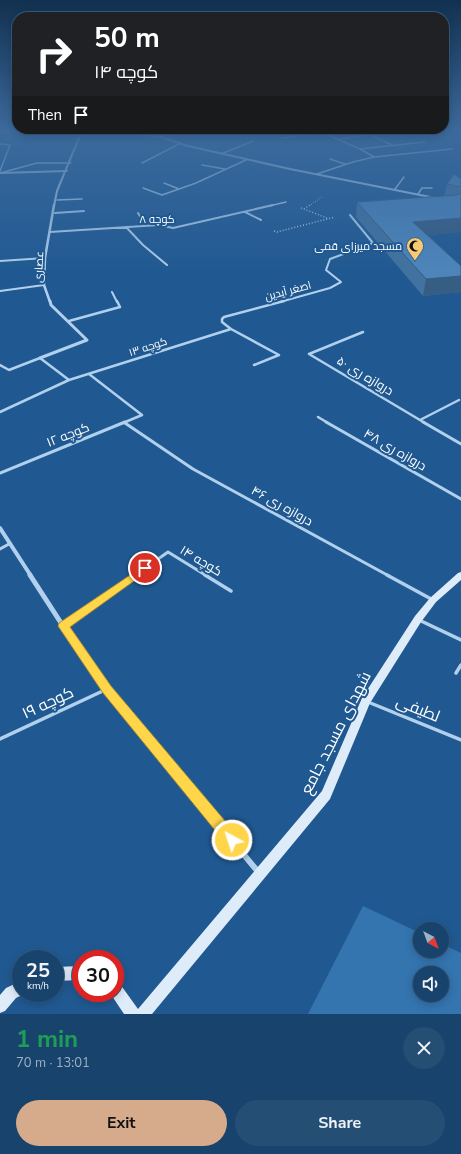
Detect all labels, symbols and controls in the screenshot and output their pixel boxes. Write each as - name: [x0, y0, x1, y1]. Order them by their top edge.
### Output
- text: 50 m: [94, 19, 160, 57]
- icon: right: [28, 28, 80, 80]
- text: کوچه ۱۴: [94, 60, 158, 84]
- icon: arrive: [70, 104, 92, 126]
- text: Then: [28, 105, 62, 125]
- street label: کوچه ۸: [139, 212, 175, 227]
- mosque icon: مسجد میرزای قمی: [405, 236, 425, 261]
- place label: مسجد میرزای قمی: [314, 239, 402, 254]
- street label: عصاری: [31, 251, 47, 283]
- street label: اصغر آیدین: [263, 278, 313, 304]
- street label: کوچه ۱۳: [127, 334, 169, 360]
- street label: دروازه ری ۵۰: [333, 352, 397, 400]
- street label: کوچه ۱۲: [44, 418, 92, 452]
- street label: دروازه ری ۴۸: [360, 425, 430, 475]
- street label: دروازه ری ۴۶: [248, 482, 316, 530]
- street label: کوچه ۱۴: [176, 541, 226, 581]
- pin: [128, 551, 162, 585]
- icon: arrive: [134, 557, 156, 579]
- street label: شهدای مسجد جامع: [295, 668, 377, 798]
- street label: کوچه ۱۹: [19, 681, 77, 725]
- street label: لطیفی: [393, 690, 443, 728]
- position arrow: [211, 819, 253, 861]
- north arrow: [413, 922, 449, 958]
- map controls: [413, 922, 449, 1002]
- speed limit sign: 30: [72, 950, 124, 1002]
- text: 25: [26, 957, 50, 984]
- button: sound: [413, 966, 449, 1002]
- text: km/h: [27, 979, 49, 993]
- text: 1 min: [16, 1023, 78, 1055]
- button: close: [403, 1027, 445, 1069]
- text: 70 m · 13:01: [16, 1054, 90, 1072]
- button: Exit: [16, 1100, 227, 1146]
- button: Share: [235, 1100, 445, 1146]

